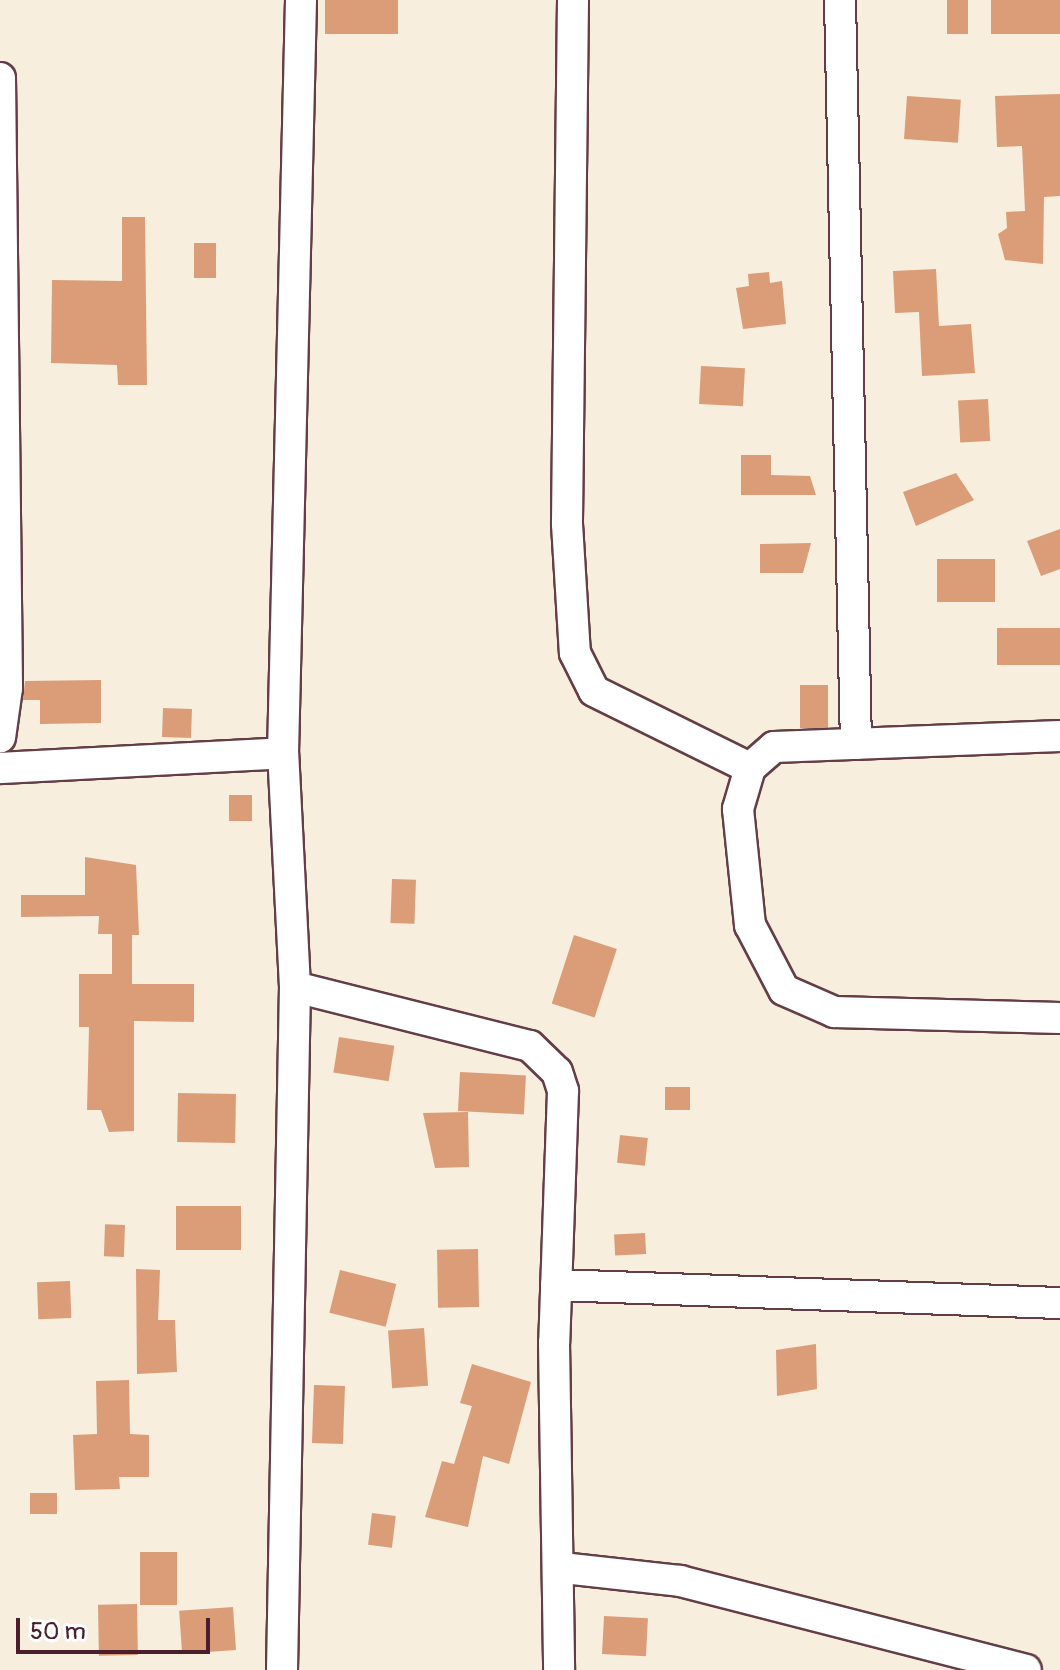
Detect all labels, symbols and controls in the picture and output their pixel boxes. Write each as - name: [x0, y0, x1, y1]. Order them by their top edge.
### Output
- scale bar: [20, 1602, 214, 1652]
- text: 50 m: [30, 1617, 86, 1646]

